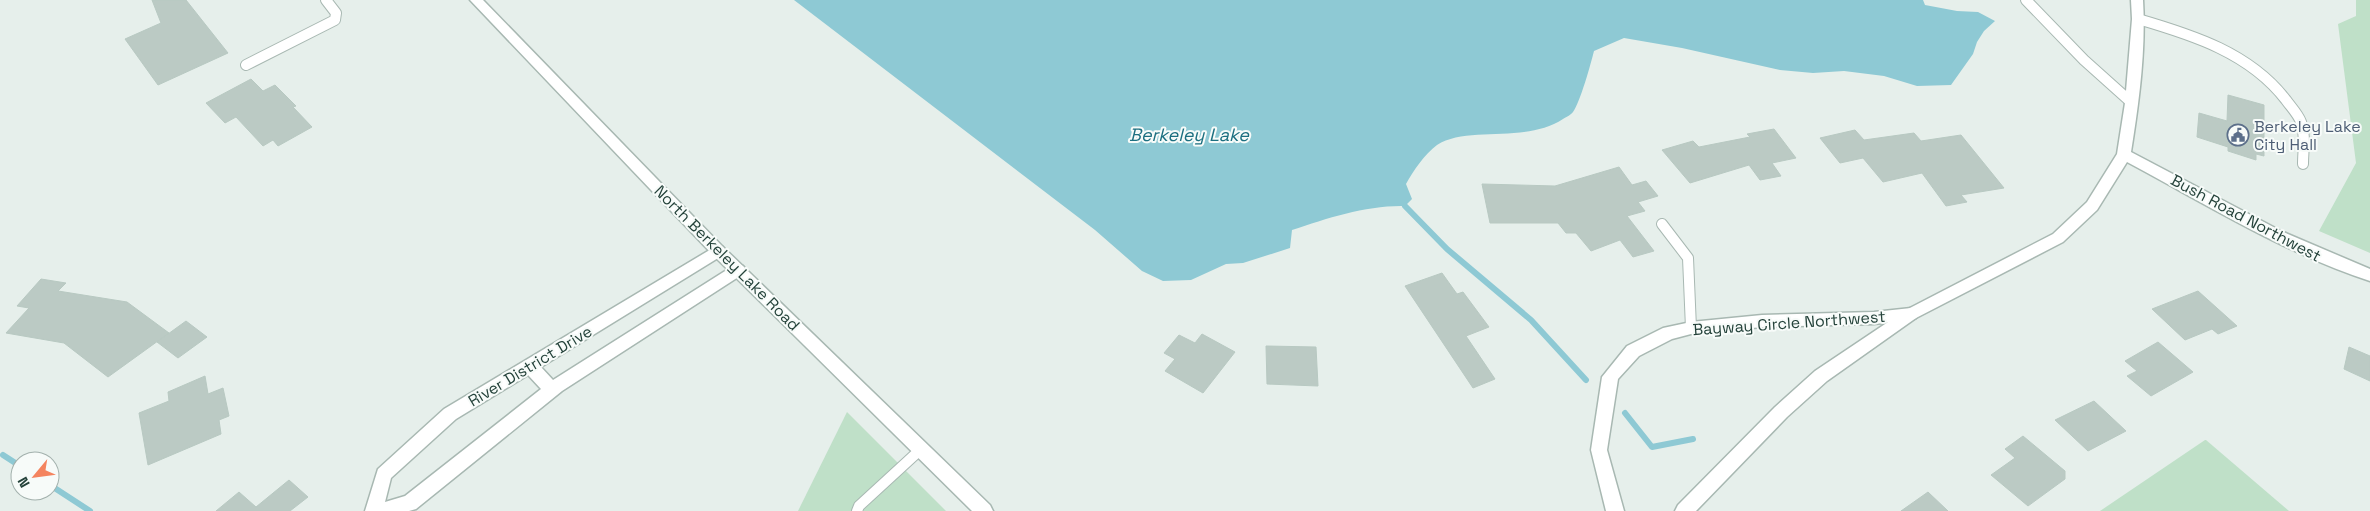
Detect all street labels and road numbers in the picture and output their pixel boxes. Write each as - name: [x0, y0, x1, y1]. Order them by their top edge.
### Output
- street label: Bush Road Northwest: [2167, 169, 2325, 267]
- street label: North Berkeley Lake Road: [650, 181, 804, 335]
- street label: Bayway Circle Northwest: [1692, 306, 1886, 340]
- street label: River District Drive: [464, 321, 596, 411]

